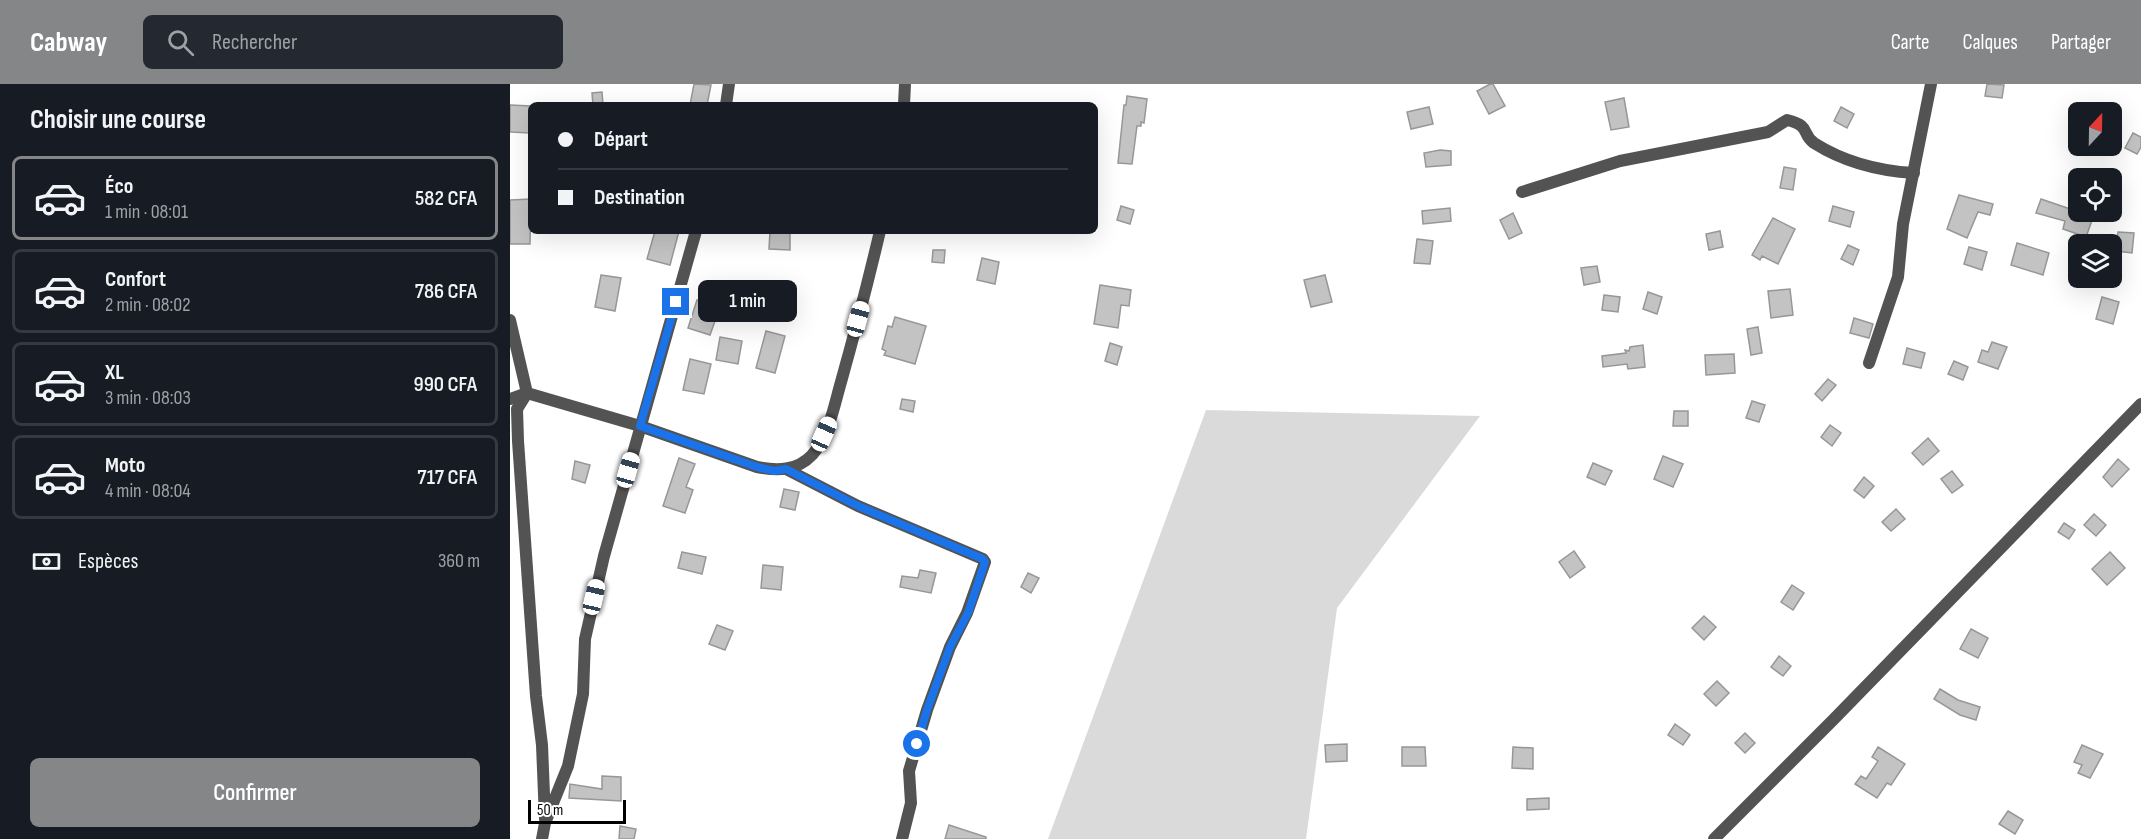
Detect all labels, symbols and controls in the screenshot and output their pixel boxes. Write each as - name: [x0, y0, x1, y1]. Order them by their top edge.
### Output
- search box: [143, 15, 563, 69]
- text: Cabway: [30, 26, 107, 59]
- icon: search: [164, 26, 197, 59]
- text: Rechercher: [212, 29, 297, 56]
- text: Carte: [1891, 30, 1930, 55]
- text: Calques: [1963, 30, 2018, 55]
- text: Partager: [2051, 30, 2111, 55]
- north arrow: [2068, 102, 2122, 156]
- map controls: [2068, 102, 2122, 288]
- text: Choisir une course: [30, 104, 206, 136]
- text: Départ: [594, 126, 648, 153]
- button: locate: [2068, 168, 2122, 222]
- icon: car: [33, 171, 87, 225]
- text: Éco: [105, 173, 133, 200]
- text: Destination: [594, 184, 685, 211]
- text: 582 CFA: [415, 185, 477, 212]
- text: 1 min · 08:01: [105, 200, 188, 224]
- button: layers: [2068, 234, 2122, 288]
- icon: car: [33, 264, 87, 318]
- text: Confort: [105, 266, 166, 293]
- text: 786 CFA: [415, 278, 477, 305]
- callout: 1 min: [697, 281, 796, 323]
- route end: [662, 288, 689, 315]
- text: 1 min: [729, 289, 766, 313]
- text: 2 min · 08:02: [105, 293, 190, 317]
- car: [845, 299, 871, 339]
- icon: car: [33, 357, 87, 411]
- text: XL: [105, 359, 124, 386]
- text: 990 CFA: [414, 371, 477, 398]
- text: 3 min · 08:03: [105, 386, 191, 410]
- car: [808, 414, 840, 454]
- icon: car: [33, 450, 87, 504]
- car: [614, 450, 642, 490]
- text: Moto: [105, 452, 145, 479]
- text: 717 CFA: [417, 464, 477, 491]
- text: 4 min · 08:04: [105, 479, 191, 503]
- icon: cash: [30, 545, 63, 578]
- text: Espèces: [78, 548, 138, 575]
- text: 360 m: [438, 549, 480, 573]
- car: [581, 577, 607, 617]
- route start: [903, 730, 930, 757]
- button: Confirmer: [30, 758, 480, 827]
- scale bar: [528, 797, 626, 824]
- text: 50 m: [537, 801, 563, 820]

